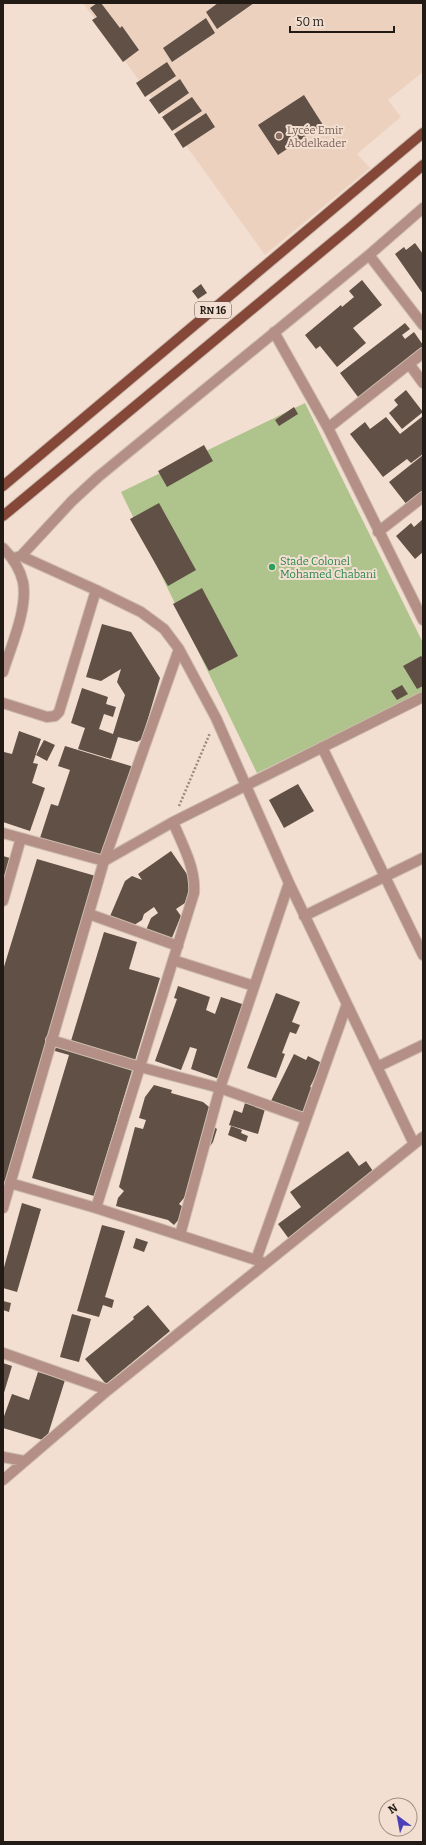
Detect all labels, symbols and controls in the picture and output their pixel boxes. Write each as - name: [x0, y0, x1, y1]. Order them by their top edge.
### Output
- scale bar: [290, 8, 394, 34]
- text: 50 m: [296, 15, 325, 29]
- place label: Lycée Emir Abdelkader: [287, 124, 346, 150]
- marker: Lycée Emir Abdelkader: [274, 131, 284, 141]
- road number: RN 16: [195, 302, 231, 318]
- place label: Stade Colonel Mohamed Chabani: [280, 555, 377, 581]
- marker: Stade Colonel Mohamed Chabani: [267, 562, 277, 572]
- north arrow: [378, 1797, 418, 1837]
- text: N: [386, 1801, 400, 1817]

